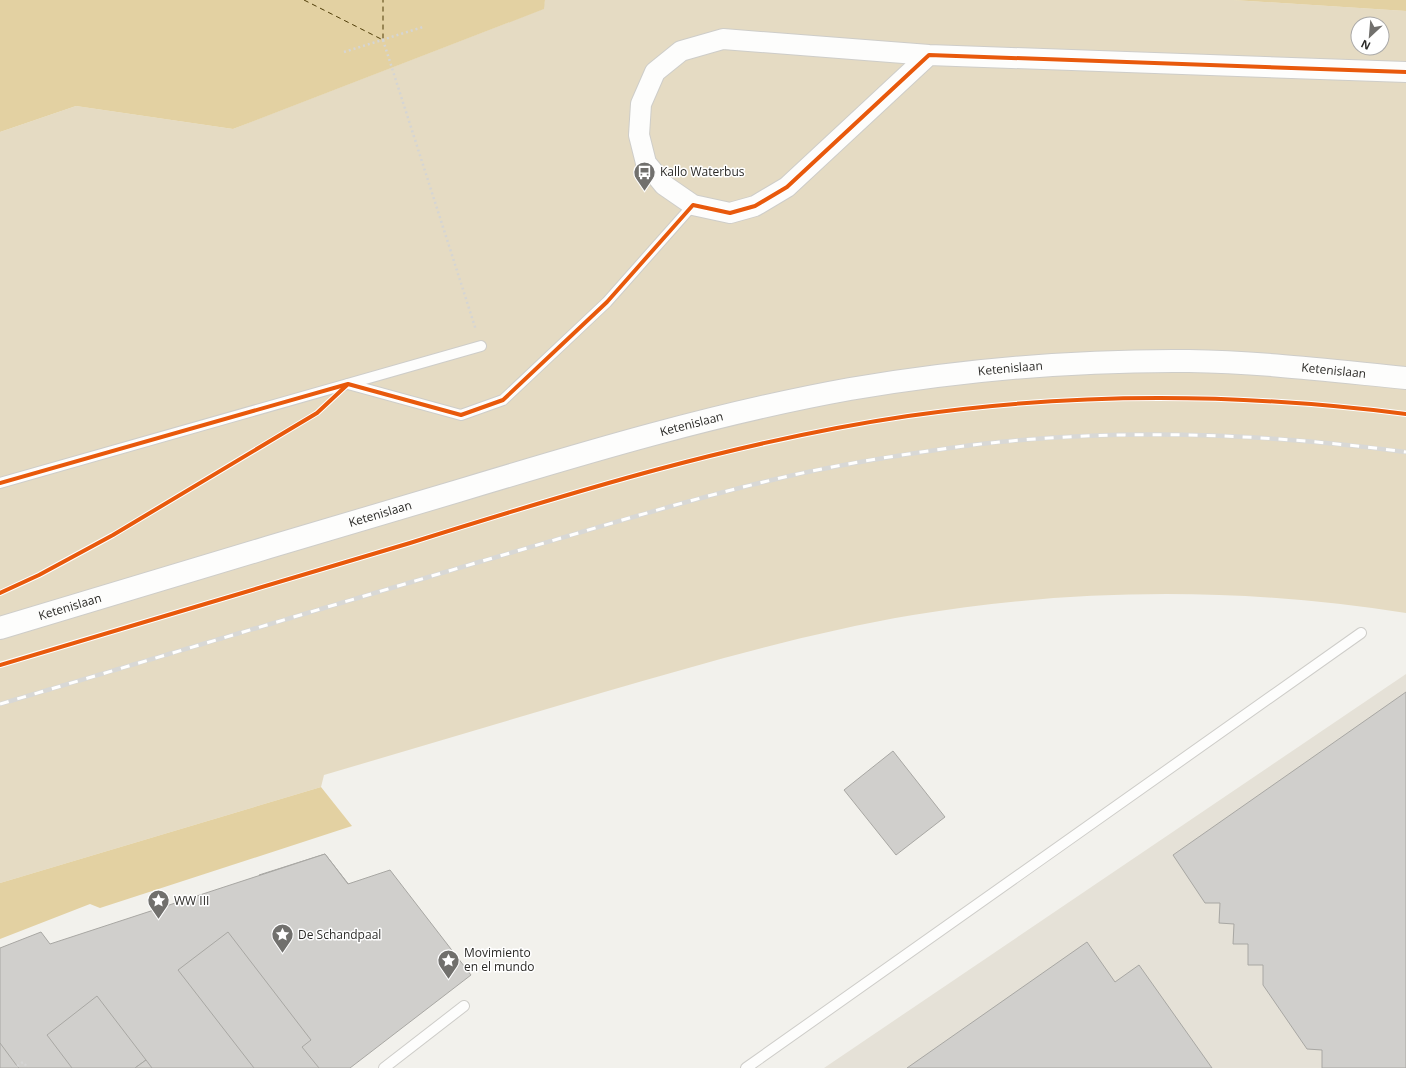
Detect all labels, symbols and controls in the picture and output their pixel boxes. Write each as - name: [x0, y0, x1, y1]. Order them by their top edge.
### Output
- north arrow: [1350, 16, 1390, 56]
- text: N: [1358, 37, 1373, 54]
- bus stop icon: Kallo Waterbus: [632, 159, 658, 192]
- place label: Kallo Waterbus: [660, 163, 745, 180]
- street label: Ketenislaan: [977, 357, 1043, 379]
- street label: Ketenislaan: [1301, 359, 1367, 382]
- street label: Ketenislaan: [658, 407, 725, 440]
- street label: Ketenislaan: [347, 496, 414, 531]
- street label: Ketenislaan: [36, 589, 103, 624]
- place icon: WW III: [145, 888, 171, 921]
- place label: WW III: [174, 892, 209, 909]
- place icon: De Schandpaal: [270, 922, 296, 955]
- place label: De Schandpaal: [298, 926, 381, 943]
- place label: Movimiento en el mundo: [464, 944, 535, 975]
- place icon: Movimiento en el mundo: [436, 947, 462, 980]

